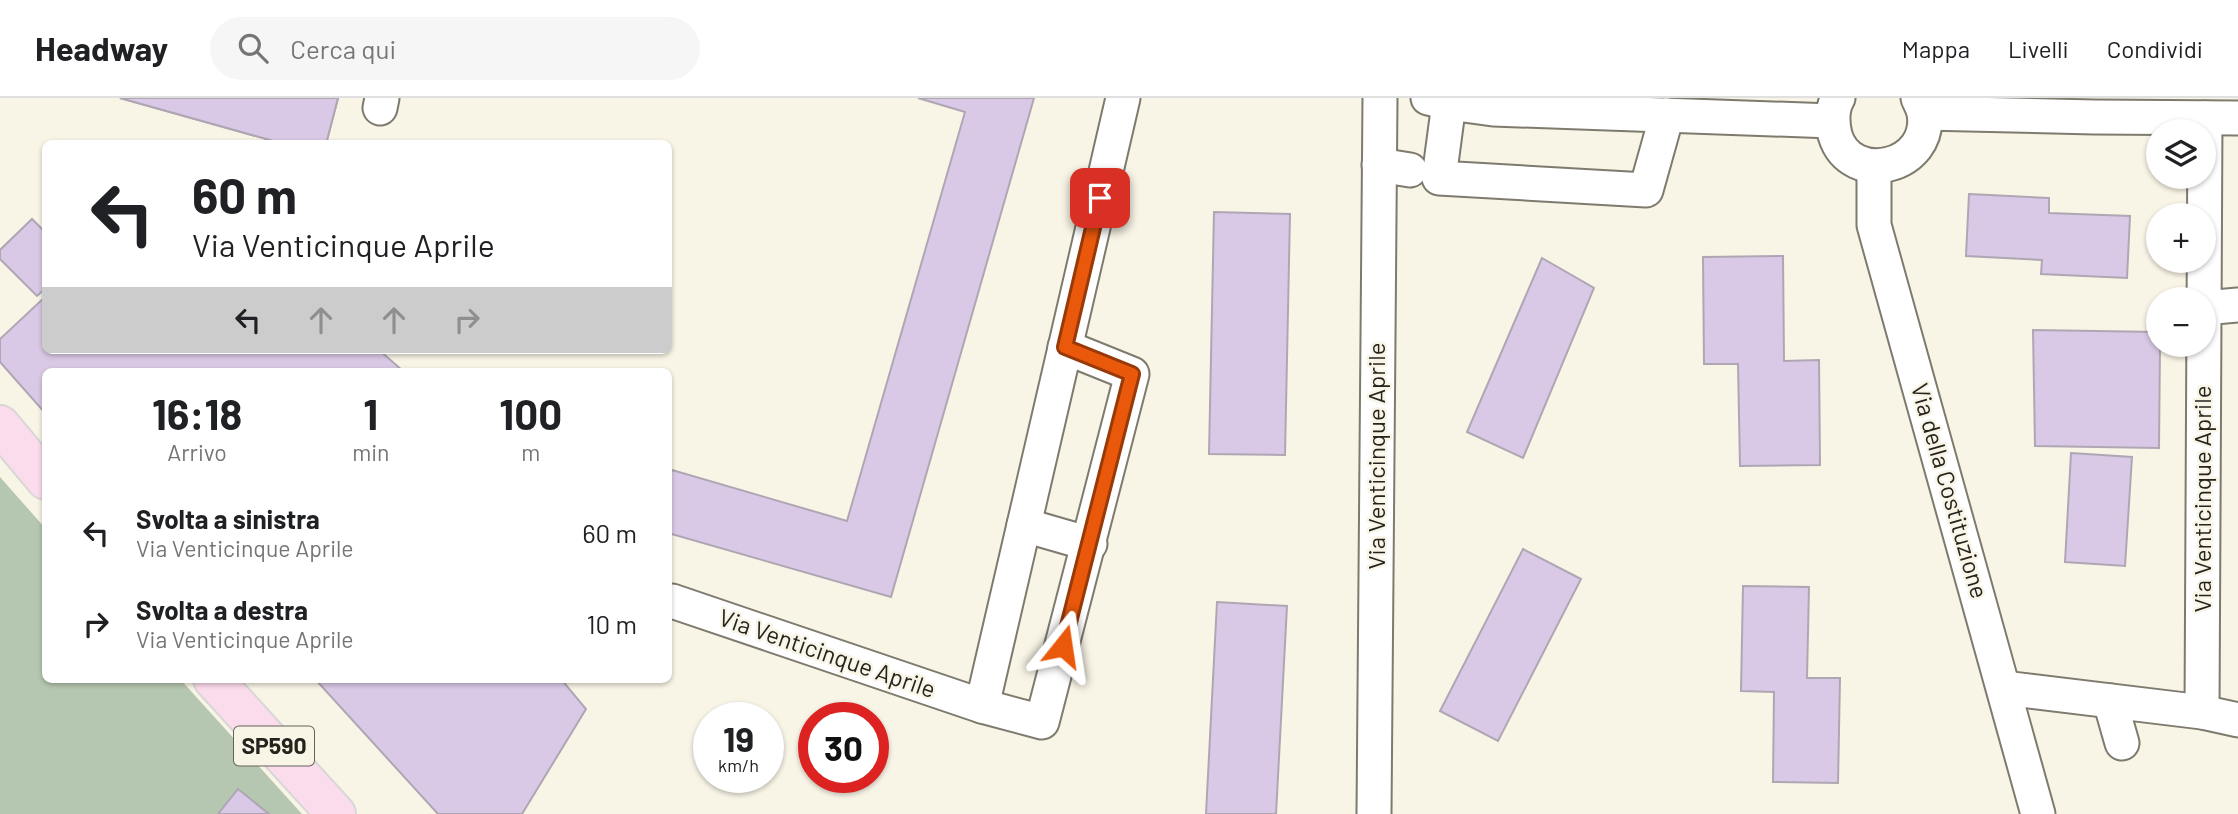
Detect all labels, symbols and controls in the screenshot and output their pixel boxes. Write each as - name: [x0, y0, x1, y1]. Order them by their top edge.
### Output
- search box: [210, 17, 700, 80]
- text: Headway: [35, 28, 168, 68]
- icon: search: [234, 29, 272, 67]
- text: Cerca qui: [290, 33, 396, 64]
- text: Mappa: [1902, 34, 1970, 63]
- text: Livelli: [2008, 34, 2069, 63]
- text: Condividi: [2107, 34, 2203, 63]
- map controls: [2146, 119, 2216, 357]
- button: layers: [2146, 119, 2216, 189]
- text: 60 m: [192, 165, 297, 224]
- icon: left: [77, 168, 168, 259]
- pin: [1070, 168, 1130, 228]
- icon: arrive: [1081, 179, 1119, 217]
- button: +: [2146, 203, 2216, 273]
- text: Via Venticinque Aprile: [192, 225, 495, 263]
- button: −: [2146, 287, 2216, 357]
- icon: left: [229, 301, 267, 339]
- icon: ahead: [302, 301, 340, 339]
- icon: ahead: [375, 301, 413, 339]
- icon: right: [448, 301, 486, 339]
- street label: Via Venticinque Aprile: [1361, 342, 1390, 570]
- street label: Via della Costituzione: [1906, 380, 1995, 601]
- street label: Via Venticinque Aprile: [2187, 385, 2216, 613]
- text: 16:18: [152, 388, 242, 438]
- text: 1: [363, 388, 378, 438]
- text: 100: [499, 388, 562, 438]
- text: Arrivo: [167, 438, 227, 466]
- text: min: [352, 438, 389, 466]
- text: m: [521, 438, 540, 466]
- text: Svolta a sinistra: [136, 503, 320, 534]
- icon: left: [77, 514, 115, 552]
- text: 60 m: [582, 517, 637, 548]
- text: Via Venticinque Aprile: [136, 534, 354, 562]
- text: Svolta a destra: [136, 594, 308, 625]
- street label: Via Venticinque Aprile: [715, 602, 940, 703]
- icon: right: [77, 605, 115, 643]
- text: 10 m: [587, 608, 637, 639]
- position arrow: [1026, 609, 1100, 683]
- text: Via Venticinque Aprile: [136, 625, 354, 653]
- speed limit sign: 30: [798, 702, 889, 793]
- text: 19: [723, 717, 754, 759]
- road number: SP590: [234, 726, 314, 766]
- text: km/h: [718, 754, 759, 776]

